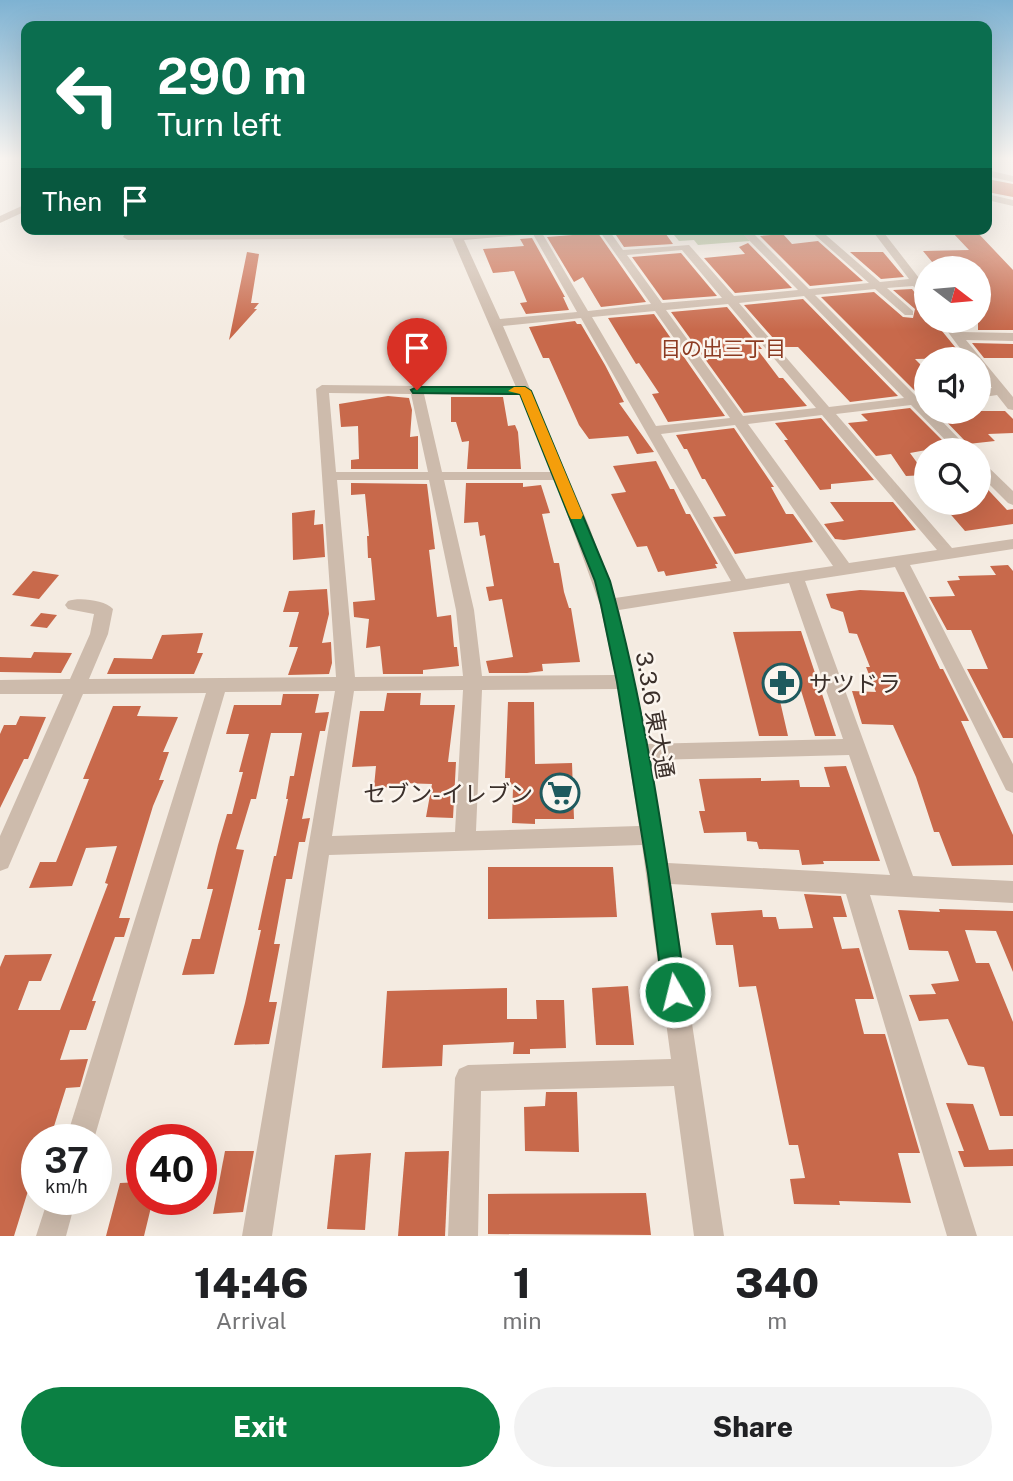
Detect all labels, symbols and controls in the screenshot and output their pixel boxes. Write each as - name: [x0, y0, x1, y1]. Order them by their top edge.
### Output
- text: 290 m: [157, 47, 307, 105]
- icon: left: [42, 49, 133, 140]
- text: Turn left: [157, 106, 282, 143]
- icon: arrive: [116, 182, 154, 220]
- text: Then: [42, 186, 102, 217]
- north arrow: [914, 256, 990, 332]
- map controls: [914, 256, 991, 515]
- pin: [387, 318, 447, 390]
- icon: arrive: [398, 329, 436, 367]
- district label: 日の出三丁目: [660, 336, 786, 361]
- button: sound: [914, 347, 991, 424]
- button: search: [914, 438, 991, 515]
- street label: 3.3.6 東大通: [631, 650, 679, 780]
- pharmacy icon: サツドラ: [761, 662, 803, 704]
- place label: サツドラ: [809, 670, 901, 697]
- supermarket icon: セブン-イレブン: [539, 772, 581, 814]
- place label: セブン-イレブン: [363, 780, 533, 807]
- position arrow: [638, 955, 712, 1029]
- speed limit sign: 40: [126, 1124, 217, 1215]
- text: 37: [44, 1140, 89, 1181]
- text: km/h: [45, 1176, 88, 1197]
- text: 14:46: [194, 1258, 309, 1307]
- text: 1: [513, 1258, 531, 1307]
- text: 340: [735, 1258, 819, 1307]
- text: Arrival: [216, 1307, 287, 1334]
- text: min: [502, 1307, 541, 1334]
- text: m: [767, 1307, 787, 1334]
- button: Exit: [21, 1387, 500, 1467]
- button: Share: [514, 1387, 992, 1467]

